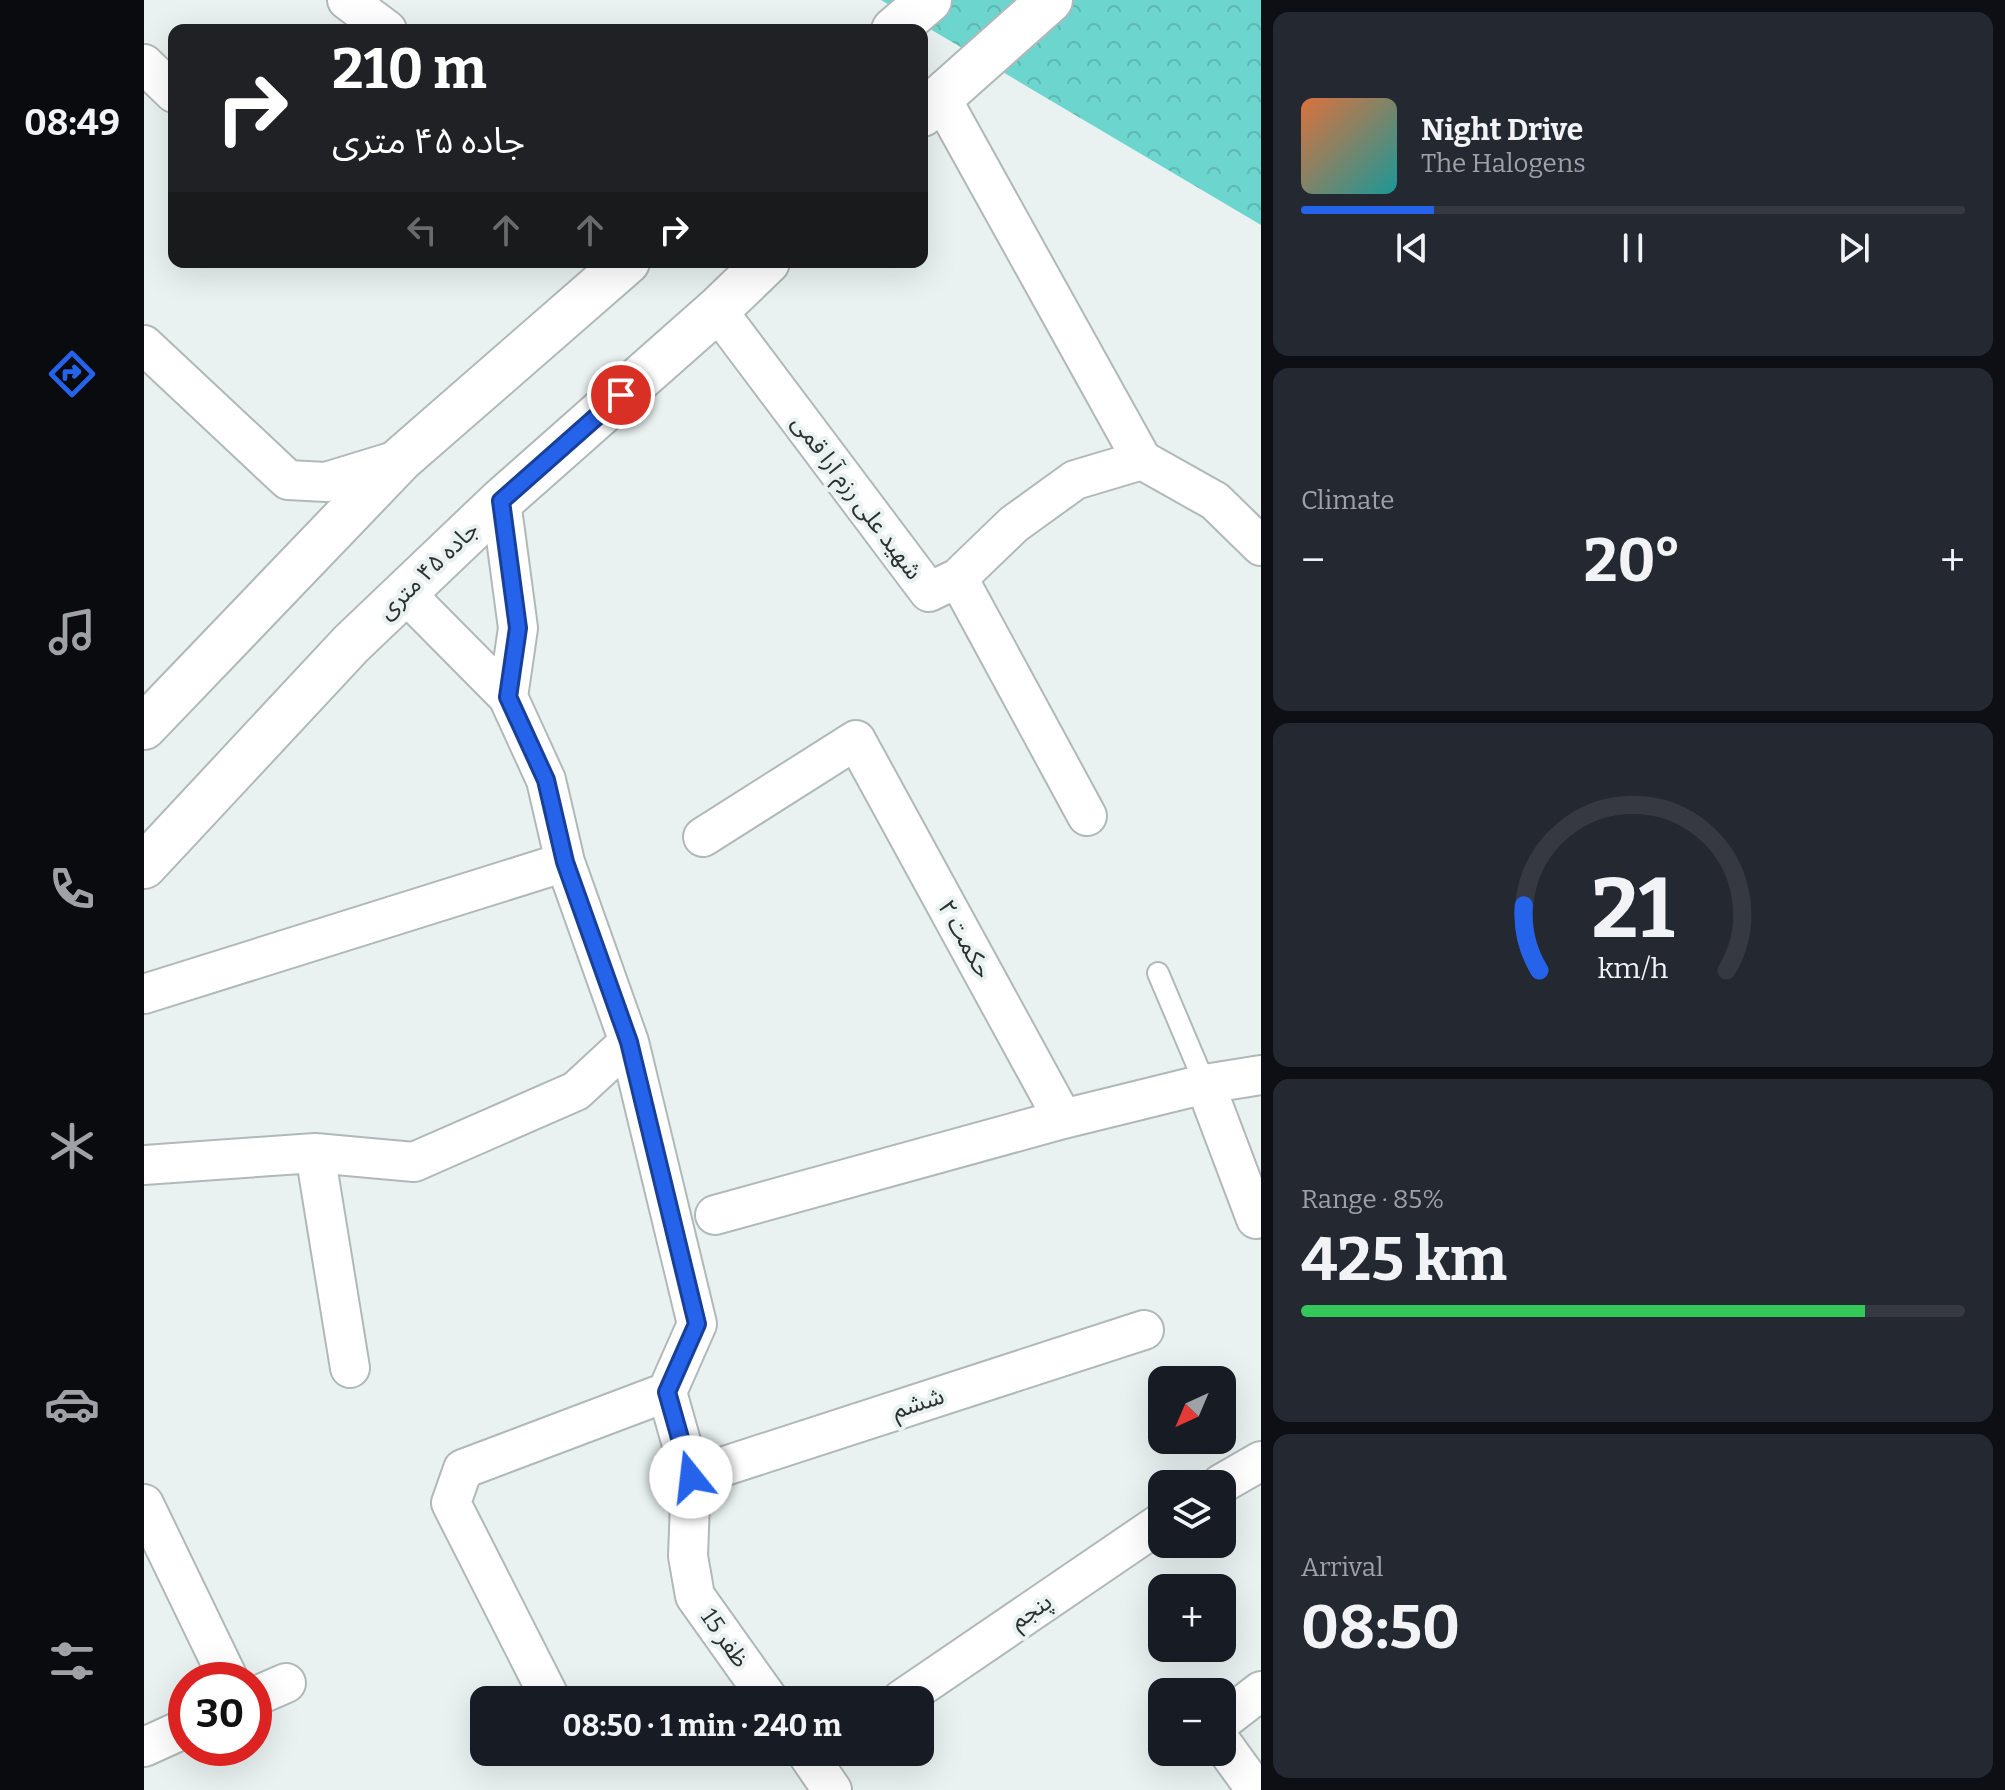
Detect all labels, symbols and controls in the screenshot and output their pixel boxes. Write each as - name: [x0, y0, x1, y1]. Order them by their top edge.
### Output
- text: 210 m: [332, 36, 487, 103]
- icon: right: [200, 56, 304, 160]
- text: 08:49: [24, 101, 120, 145]
- text: Night Drive: [1421, 112, 1583, 148]
- text: جاده ۴۵ متری: [332, 119, 525, 163]
- text: The Halogens: [1421, 148, 1586, 179]
- icon: left: [400, 208, 444, 252]
- icon: ahead: [484, 208, 528, 252]
- icon: ahead: [568, 208, 612, 252]
- icon: right: [652, 208, 696, 252]
- icon: previous: [1390, 226, 1434, 270]
- icon: pause: [1611, 226, 1655, 270]
- icon: next: [1832, 226, 1876, 270]
- icon: directions: [44, 346, 100, 402]
- pin: [587, 361, 655, 429]
- icon: arrive: [599, 373, 643, 417]
- street label: شهید علی رزم آرا قمی: [783, 409, 928, 587]
- text: Climate: [1301, 485, 1395, 516]
- street label: جاده ۴۵ متری: [372, 515, 484, 625]
- text: 20°: [1584, 525, 1681, 597]
- text: −: [1301, 534, 1325, 587]
- text: +: [1940, 534, 1965, 587]
- icon: music: [44, 604, 100, 660]
- text: 21: [1592, 859, 1674, 959]
- icon: phone: [44, 861, 100, 917]
- street label: حکمت ۲: [932, 895, 998, 983]
- text: km/h: [1598, 951, 1669, 986]
- icon: climate: [44, 1118, 100, 1174]
- text: Range · 85%: [1301, 1184, 1444, 1215]
- text: 425 km: [1301, 1224, 1507, 1296]
- north arrow: [1148, 1366, 1236, 1454]
- map controls: [1148, 1366, 1236, 1766]
- icon: car: [44, 1376, 100, 1432]
- street label: ششم: [889, 1382, 948, 1427]
- position arrow: [649, 1435, 733, 1519]
- button: layers: [1148, 1470, 1236, 1558]
- text: Arrival: [1301, 1552, 1383, 1583]
- button: +: [1148, 1574, 1236, 1662]
- street label: پنجم: [1005, 1587, 1059, 1637]
- text: 08:50: [1301, 1592, 1460, 1664]
- street label: ظفر 15: [695, 1603, 755, 1673]
- icon: filters: [44, 1633, 100, 1689]
- speed limit sign: 30: [168, 1662, 272, 1766]
- button: −: [1148, 1678, 1236, 1766]
- text: 08:50 · 1 min · 240 m: [562, 1708, 842, 1744]

